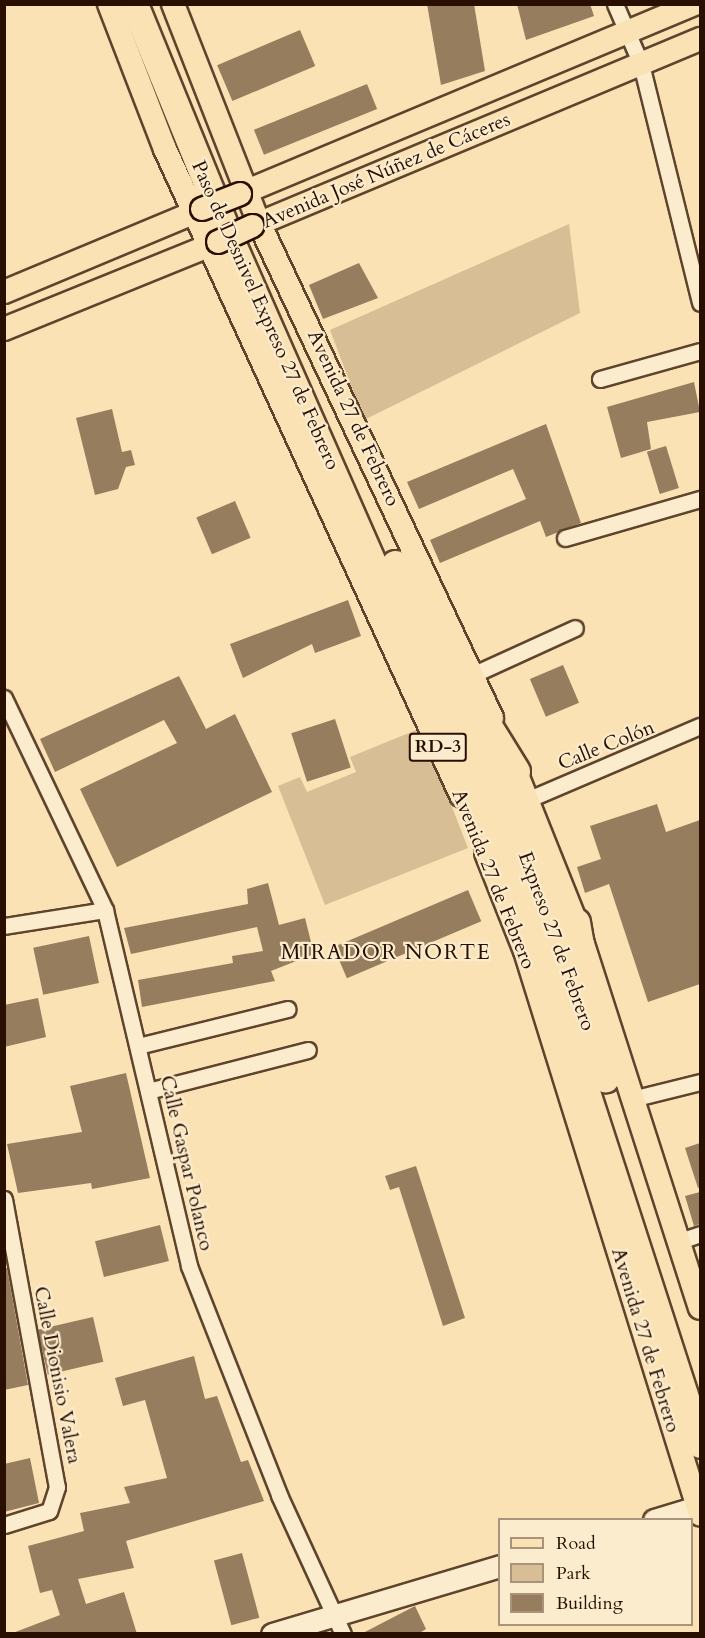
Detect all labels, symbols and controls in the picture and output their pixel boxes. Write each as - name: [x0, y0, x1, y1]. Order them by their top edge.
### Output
- street label: Avenida José Núñez de Cáceres: [258, 107, 514, 233]
- street label: Paso de Desnivel Expreso 27 de Febrero: [187, 157, 345, 473]
- street label: Avenida 27 de Febrero: [303, 326, 405, 510]
- street label: Calle Colón: [554, 715, 658, 775]
- road number: RD-3: [408, 732, 468, 762]
- street label: Avenida 27 de Febrero: [447, 786, 541, 972]
- street label: Expreso 27 de Febrero: [513, 848, 601, 1034]
- district label: MIRADOR NORTE: [281, 940, 491, 966]
- street label: Calle Gaspar Polanco: [155, 1073, 219, 1253]
- street label: Avenida 27 de Febrero: [606, 1245, 686, 1435]
- street label: Calle Dionisio Valera: [29, 1284, 87, 1466]
- legend: [498, 1518, 693, 1626]
- text: Road: [556, 1531, 596, 1556]
- text: Park: [556, 1561, 591, 1586]
- text: Building: [556, 1591, 623, 1616]

